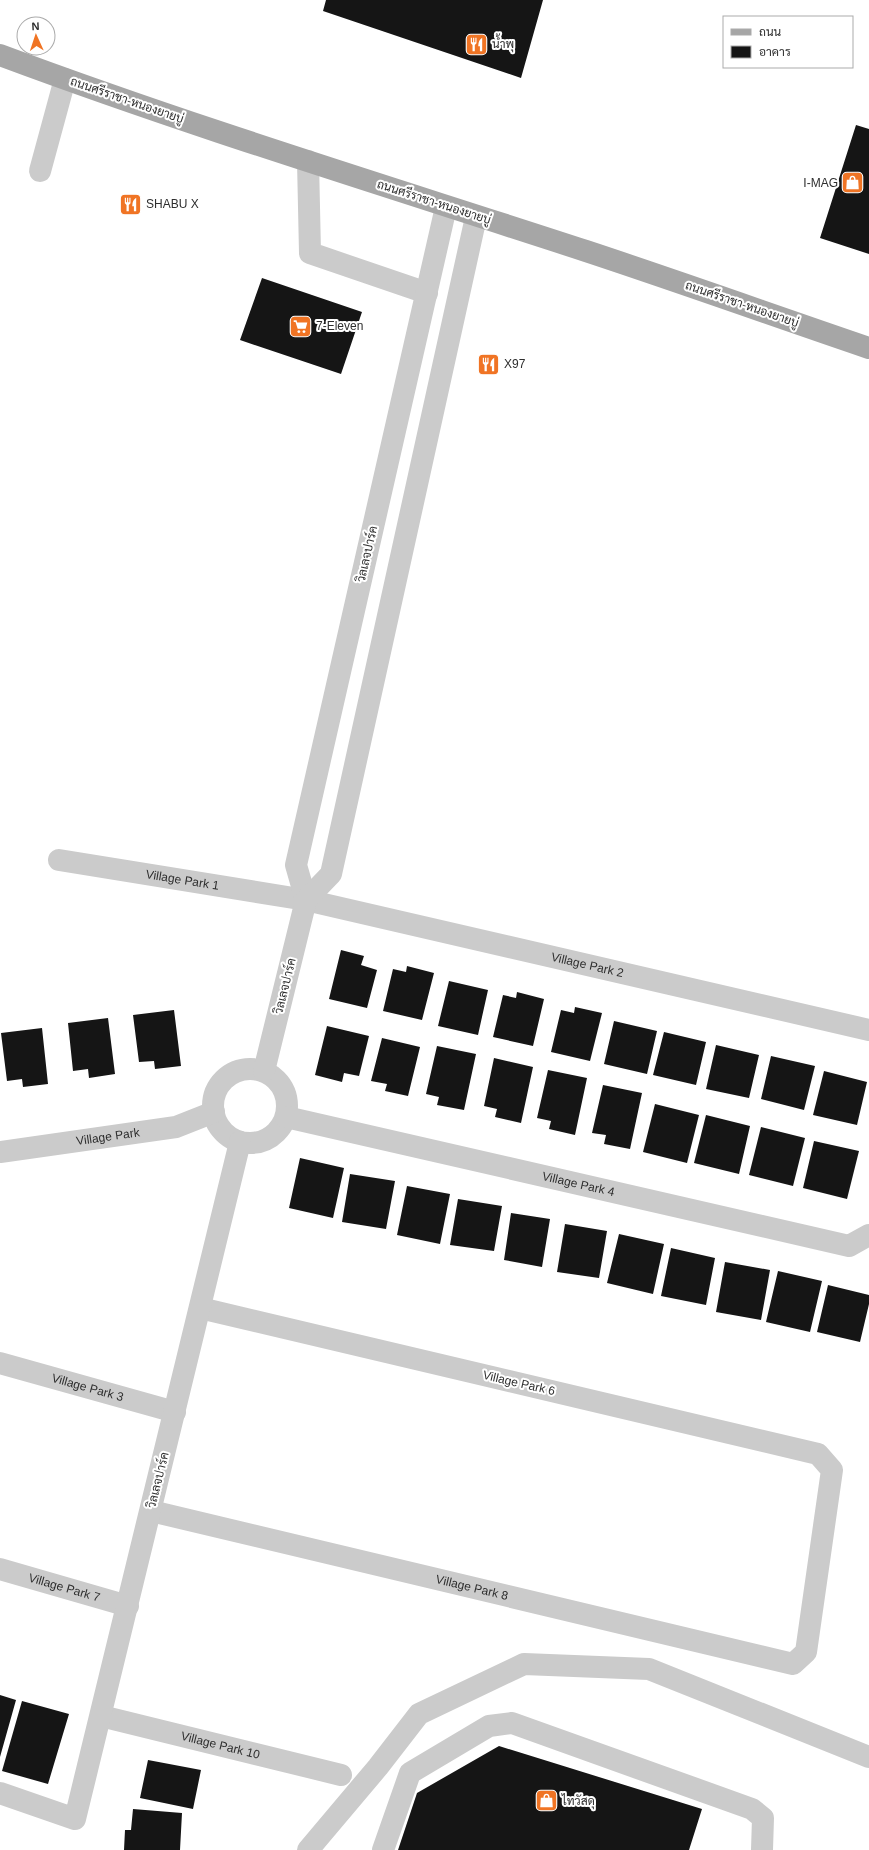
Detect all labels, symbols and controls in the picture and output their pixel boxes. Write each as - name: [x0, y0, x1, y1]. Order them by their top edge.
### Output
- north arrow: [16, 16, 56, 56]
- legend: [723, 16, 853, 68]
- text: N: [31, 20, 40, 32]
- text: ถนน: [759, 25, 782, 39]
- restaurant icon: น้ำพุ: [463, 31, 489, 57]
- place label: น้ำพุ: [492, 33, 514, 53]
- text: อาคาร: [759, 45, 791, 59]
- street label: ถนนศรีราชา-หนองยายบู่: [68, 73, 186, 127]
- shop icon: I-MAG: [840, 170, 866, 196]
- street label: ถนนศรีราชา-หนองยายบู่: [375, 176, 493, 228]
- place label: I-MAG: [803, 176, 838, 190]
- restaurant icon: SHABU X: [118, 191, 144, 217]
- place label: SHABU X: [146, 197, 199, 211]
- street label: ถนนศรีราชา-หนองยายบู่: [683, 277, 801, 331]
- supermarket icon: 7-Eleven: [288, 313, 314, 339]
- place label: 7-Eleven: [316, 319, 363, 333]
- restaurant icon: X97: [476, 351, 502, 377]
- place label: X97: [504, 357, 526, 371]
- street label: วิลเลจปาร์ค: [353, 524, 380, 584]
- street label: Village Park 1: [145, 867, 220, 893]
- street label: Village Park 2: [550, 950, 625, 980]
- street label: วิลเลจปาร์ค: [270, 956, 299, 1016]
- street label: Village Park: [75, 1125, 142, 1148]
- street label: Village Park 4: [541, 1169, 616, 1199]
- street label: Village Park 6: [481, 1368, 557, 1398]
- street label: Village Park 3: [50, 1371, 125, 1404]
- street label: วิลเลจปาร์ค: [143, 1450, 172, 1510]
- street label: Village Park 7: [27, 1571, 102, 1605]
- street label: Village Park 8: [434, 1572, 510, 1603]
- street label: Village Park 10: [180, 1729, 262, 1762]
- shop icon: ไทวัสดุ: [533, 1788, 559, 1814]
- place label: ไทวัสดุ: [561, 1793, 595, 1810]

